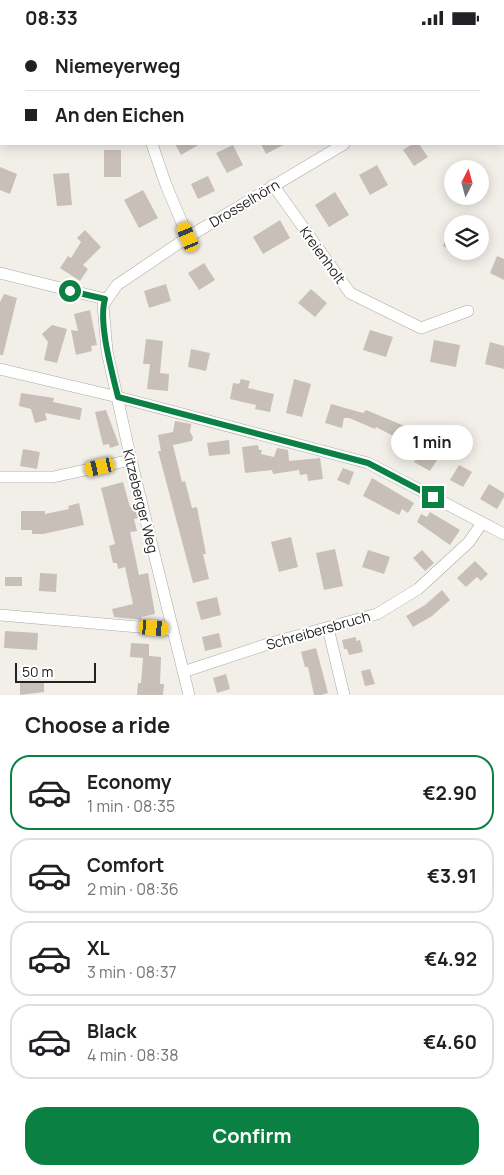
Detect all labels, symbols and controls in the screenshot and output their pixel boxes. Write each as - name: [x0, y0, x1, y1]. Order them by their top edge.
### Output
- text: 08:33: [25, 5, 78, 31]
- text: Niemeyerweg: [55, 53, 181, 79]
- text: An den Eichen: [55, 102, 184, 128]
- north arrow: [444, 160, 489, 205]
- map controls: [444, 160, 489, 260]
- street label: Drosselhörn: [205, 175, 283, 231]
- button: layers: [444, 215, 489, 260]
- car: [175, 220, 200, 254]
- street label: Kreienholt: [296, 223, 350, 288]
- route start: [59, 280, 81, 302]
- callout: 1 min: [392, 425, 474, 459]
- text: 1 min: [412, 431, 452, 453]
- street label: Kitzeberger Weg: [119, 447, 163, 555]
- car: [83, 456, 116, 478]
- route end: [422, 486, 444, 508]
- street label: Schreibersbruch: [264, 606, 372, 654]
- car: [138, 619, 169, 637]
- scale bar: [15, 660, 96, 683]
- text: 50 m: [22, 662, 53, 681]
- text: Choose a ride: [25, 710, 170, 740]
- text: Economy: [87, 769, 171, 795]
- icon: car: [27, 770, 72, 815]
- text: €2.90: [423, 780, 477, 806]
- text: 1 min · 08:35: [87, 795, 175, 817]
- text: Comfort: [87, 852, 164, 878]
- icon: car: [27, 853, 72, 898]
- text: €3.91: [427, 863, 477, 889]
- text: 2 min · 08:36: [87, 878, 179, 900]
- text: XL: [87, 935, 110, 961]
- icon: car: [27, 936, 72, 981]
- text: €4.92: [424, 946, 477, 972]
- text: 3 min · 08:37: [87, 961, 177, 983]
- text: Black: [87, 1018, 136, 1044]
- icon: car: [27, 1019, 72, 1064]
- text: €4.60: [423, 1029, 477, 1055]
- text: 4 min · 08:38: [87, 1044, 178, 1066]
- button: Confirm: [25, 1107, 479, 1165]

